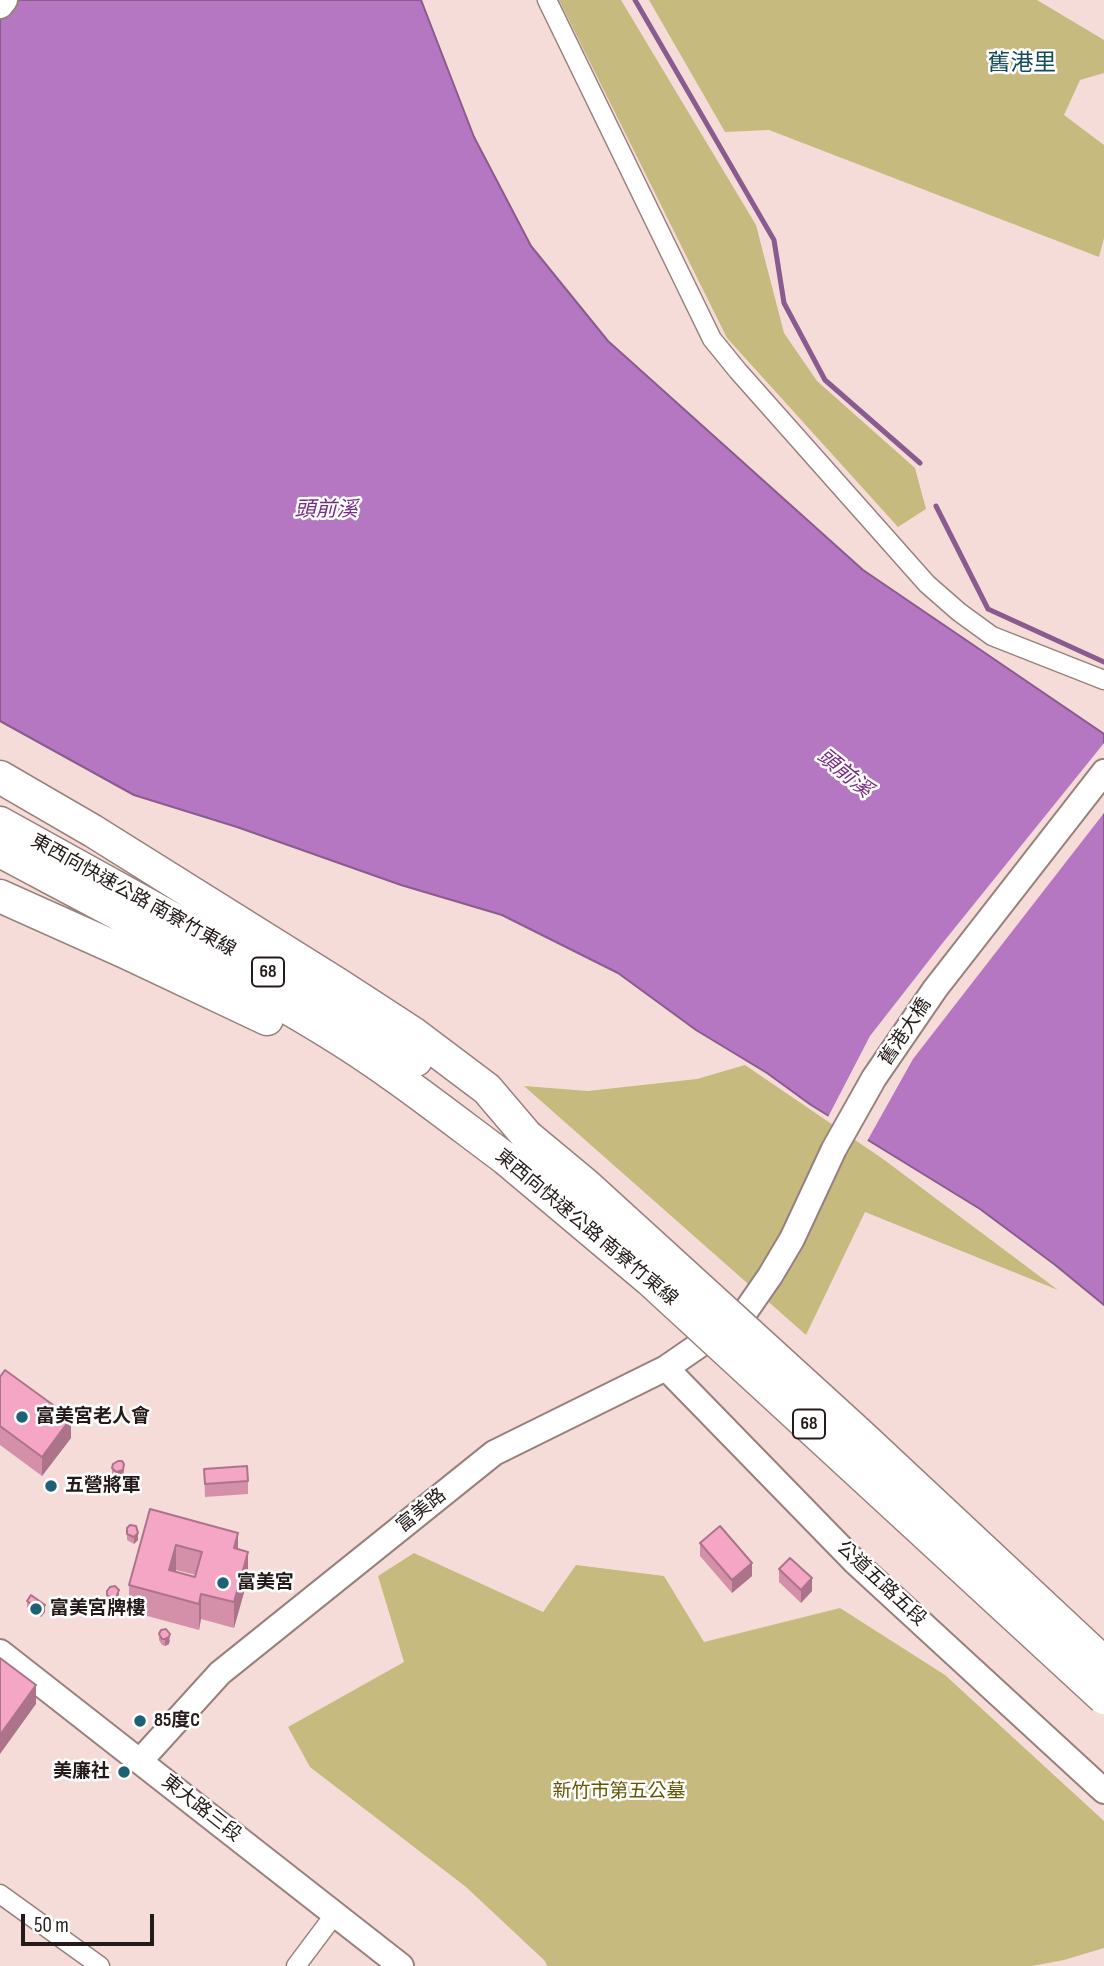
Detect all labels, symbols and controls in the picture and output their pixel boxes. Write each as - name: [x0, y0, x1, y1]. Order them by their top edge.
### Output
- district label: 舊港里: [988, 50, 1056, 78]
- water label: 頭前溪: [295, 498, 357, 524]
- water label: 頭前溪: [812, 744, 876, 804]
- street label: 東西向快速公路 南寮竹東線: [26, 830, 240, 962]
- road number: 68: [252, 958, 284, 987]
- street label: 舊港大橋: [875, 994, 937, 1070]
- street label: 東西向快速公路 南寮竹東線: [490, 1145, 682, 1311]
- place label: 富美宮老人會: [36, 1406, 150, 1428]
- marker: 富美宮老人會: [14, 1409, 30, 1425]
- road number: 68: [793, 1409, 825, 1438]
- place label: 五營將軍: [65, 1475, 141, 1497]
- marker: 五營將軍: [43, 1478, 59, 1494]
- street label: 富美路: [393, 1484, 451, 1538]
- street label: 公道五路五段: [832, 1537, 930, 1631]
- place label: 富美宮: [237, 1572, 294, 1594]
- marker: 富美宮: [215, 1575, 231, 1591]
- place label: 富美宮牌樓: [50, 1598, 145, 1620]
- marker: 富美宮牌樓: [28, 1601, 44, 1617]
- place label: 85度C: [154, 1710, 200, 1732]
- marker: 85度C: [132, 1713, 148, 1729]
- place label: 美廉社: [53, 1761, 110, 1783]
- marker: 美廉社: [116, 1764, 132, 1780]
- street label: 東大路三段: [157, 1771, 245, 1847]
- park label: 新竹市第五公墓: [553, 1781, 685, 1803]
- scale bar: [24, 1899, 158, 1943]
- text: 50 m: [34, 1913, 69, 1938]

